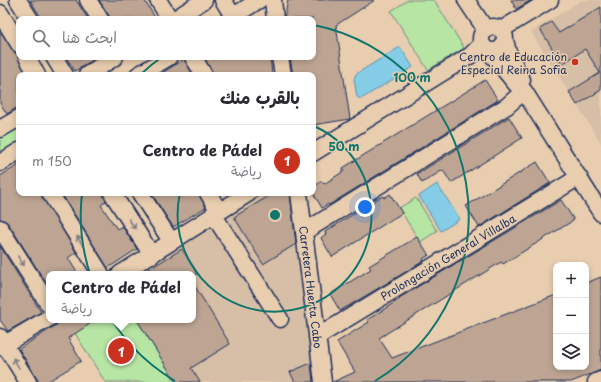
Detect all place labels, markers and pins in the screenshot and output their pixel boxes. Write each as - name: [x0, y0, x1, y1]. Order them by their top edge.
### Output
- place label: Centro de Educación Especial Reina Sofia: [459, 48, 567, 78]
- marker: Centro de Educación Especial Reina Sofia: [570, 57, 580, 67]
- centre of rings: [268, 208, 282, 222]
- pin: 1: [108, 336, 134, 366]

